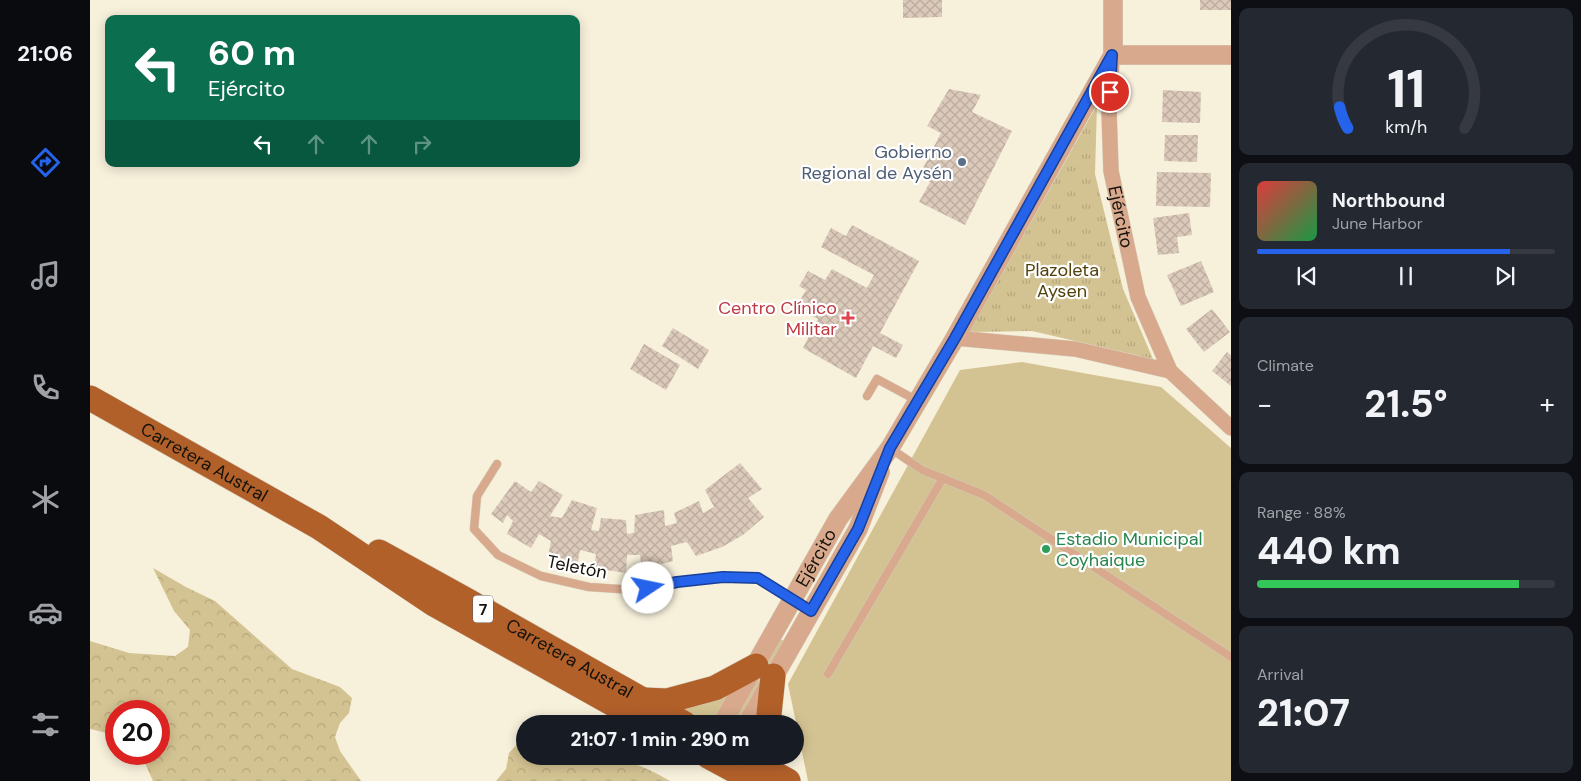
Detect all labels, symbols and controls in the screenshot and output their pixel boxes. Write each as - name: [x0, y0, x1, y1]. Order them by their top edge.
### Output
- text: 60 m: [208, 30, 296, 76]
- icon: left: [125, 35, 190, 100]
- text: 21:06: [17, 39, 73, 68]
- text: 11: [1387, 55, 1425, 123]
- pin: [1089, 71, 1131, 113]
- text: Ejército: [208, 74, 285, 103]
- icon: arrive: [1096, 78, 1124, 106]
- text: km/h: [1385, 115, 1427, 139]
- icon: left: [249, 130, 277, 158]
- icon: ahead: [302, 130, 330, 158]
- icon: ahead: [355, 130, 383, 158]
- icon: right: [408, 130, 436, 158]
- place label: Gobierno Regional de Aysén: [801, 140, 952, 185]
- icon: directions: [28, 145, 63, 180]
- marker: Gobierno Regional de Aysén: [956, 156, 968, 168]
- street label: Ejército: [1102, 183, 1139, 250]
- text: Northbound: [1332, 188, 1445, 213]
- text: June Harbor: [1332, 213, 1423, 234]
- icon: music: [28, 258, 63, 293]
- park label: Plazoleta Aysen: [1025, 258, 1099, 303]
- icon: previous: [1293, 262, 1321, 290]
- icon: pause: [1392, 262, 1420, 290]
- icon: next: [1491, 262, 1519, 290]
- place label: Centro Clínico Militar: [718, 296, 837, 341]
- marker: Centro Clínico Militar: [841, 311, 855, 325]
- text: Climate: [1257, 355, 1314, 376]
- icon: phone: [28, 370, 63, 405]
- text: 21.5°: [1364, 379, 1448, 429]
- text: −: [1257, 386, 1272, 423]
- text: +: [1540, 386, 1555, 423]
- street label: Carretera Austral: [136, 417, 272, 508]
- icon: climate: [28, 482, 63, 517]
- text: Range · 88%: [1257, 502, 1346, 523]
- street label: Ejército: [790, 524, 842, 591]
- text: 440 km: [1257, 526, 1401, 576]
- place label: Estadio Municipal Coyhaique: [1056, 527, 1203, 572]
- marker: Estadio Municipal Coyhaique: [1040, 543, 1052, 555]
- street label: Teletón: [545, 549, 609, 585]
- position arrow: [621, 561, 673, 613]
- icon: car: [28, 595, 63, 630]
- road number: 7: [473, 596, 493, 622]
- street label: Carretera Austral: [501, 613, 637, 704]
- text: Arrival: [1257, 664, 1304, 685]
- text: 21:07: [1257, 688, 1350, 738]
- speed limit sign: 20: [105, 700, 170, 765]
- icon: filters: [28, 707, 63, 742]
- text: 21:07 · 1 min · 290 m: [570, 727, 750, 752]

